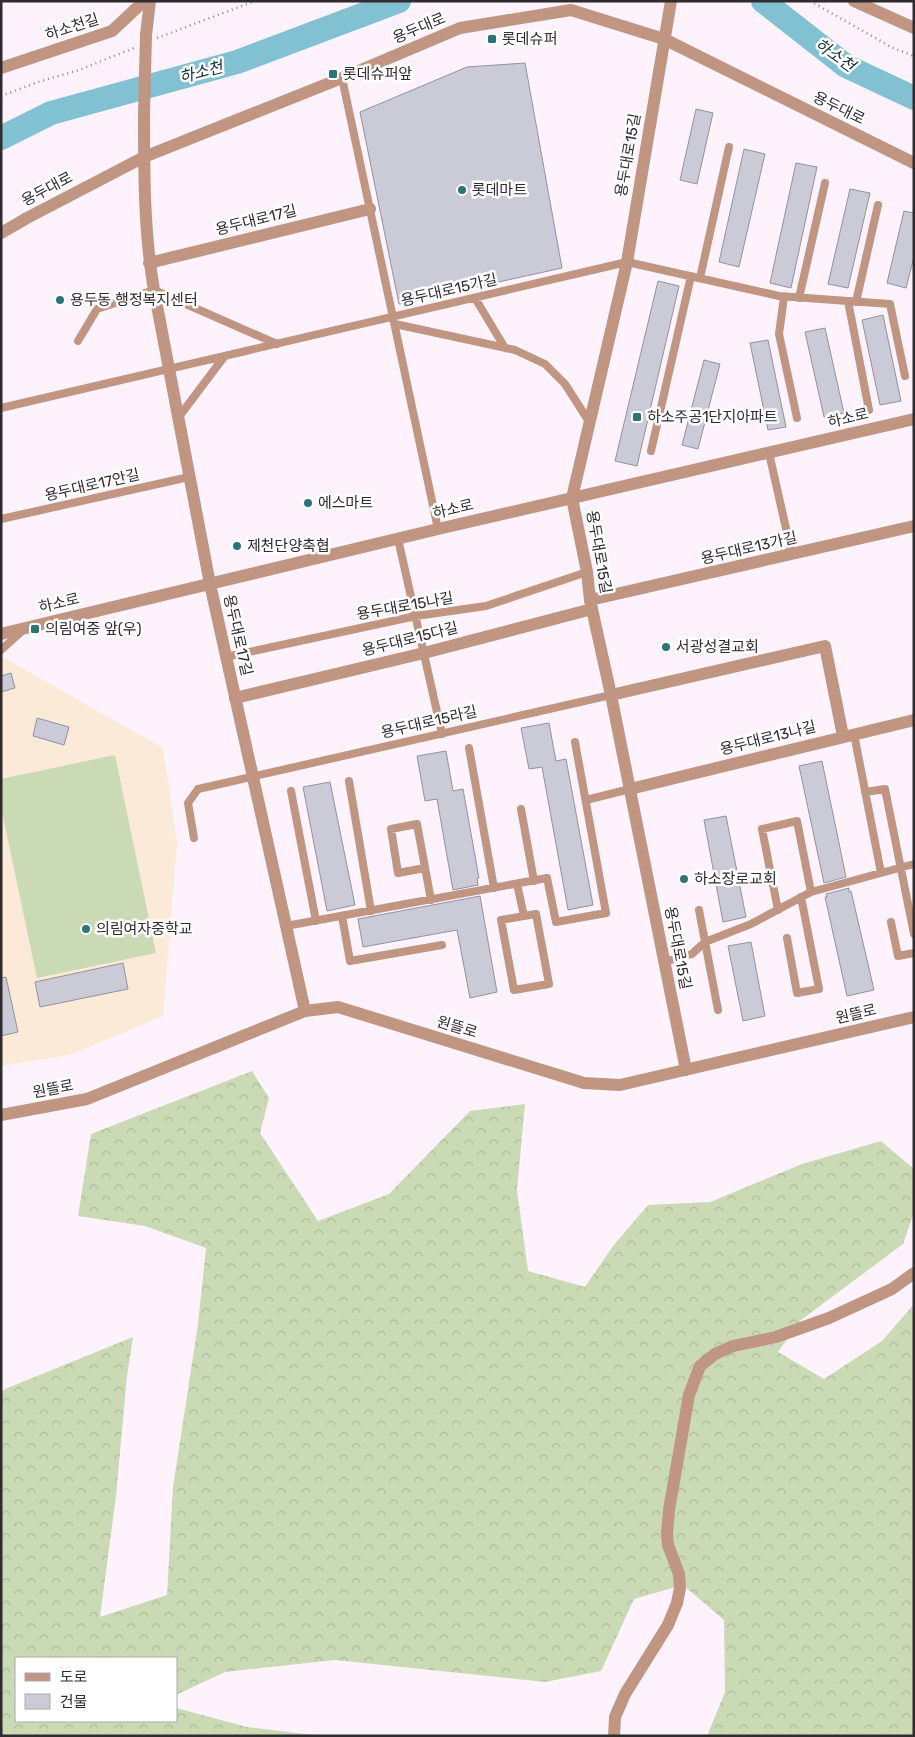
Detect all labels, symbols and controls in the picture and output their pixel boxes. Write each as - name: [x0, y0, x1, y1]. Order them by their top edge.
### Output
- street label: 용두대로: [390, 9, 448, 47]
- street label: 하소천길: [43, 10, 101, 44]
- place label: 롯데슈퍼: [502, 30, 557, 48]
- marker: 롯데슈퍼: [486, 33, 498, 45]
- water label: 하소천: [811, 35, 860, 77]
- water label: 하소천: [177, 57, 227, 87]
- place label: 롯데슈퍼앞: [343, 65, 412, 83]
- marker: 롯데슈퍼앞: [327, 68, 339, 80]
- street label: 용두대로: [810, 88, 868, 128]
- street label: 용두대로15길: [612, 112, 644, 198]
- street label: 용두대로: [18, 168, 76, 210]
- place label: 롯데마트: [472, 181, 527, 199]
- marker: 롯데마트: [456, 184, 468, 196]
- street label: 용두대로17길: [213, 201, 299, 239]
- street label: 용두대로15가길: [399, 270, 499, 310]
- place label: 용두동 행정복지센터: [70, 291, 198, 309]
- marker: 용두동 행정복지센터: [54, 294, 66, 306]
- street label: 하소로: [826, 405, 870, 431]
- place label: 하소주공1단지아파트: [647, 408, 778, 426]
- marker: 하소주공1단지아파트: [631, 411, 643, 423]
- street label: 용두대로17안길: [43, 465, 141, 505]
- place label: 에스마트: [318, 494, 373, 512]
- street label: 하소로: [431, 496, 475, 522]
- marker: 에스마트: [302, 497, 314, 509]
- street label: 용두대로15길: [583, 509, 615, 595]
- street label: 용두대로13가길: [699, 528, 799, 568]
- place label: 제천단양축협: [247, 537, 330, 555]
- marker: 제천단양축협: [231, 540, 243, 552]
- street label: 용두대로15나길: [355, 589, 455, 623]
- street label: 하소로: [37, 590, 81, 616]
- street label: 용두대로17길: [220, 592, 256, 678]
- street label: 용두대로15다길: [360, 618, 460, 660]
- place label: 의림여중 앞(우): [45, 620, 142, 638]
- marker: 의림여중 앞(우): [29, 623, 41, 635]
- place label: 서광성결교회: [676, 638, 759, 656]
- marker: 서광성결교회: [660, 641, 672, 653]
- street label: 용두대로15라길: [379, 702, 479, 742]
- street label: 용두대로13나길: [718, 717, 818, 759]
- place label: 하소장로교회: [694, 870, 777, 888]
- marker: 하소장로교회: [678, 873, 690, 885]
- street label: 용두대로15길: [661, 905, 695, 991]
- place label: 의림여자중학교: [96, 920, 193, 938]
- marker: 의림여자중학교: [80, 923, 92, 935]
- street label: 원뜰로: [834, 1001, 878, 1027]
- street label: 원뜰로: [435, 1012, 479, 1042]
- street label: 원뜰로: [31, 1076, 75, 1102]
- legend: [15, 1657, 178, 1722]
- text: 도로: [60, 1668, 88, 1686]
- text: 건물: [60, 1693, 88, 1711]

